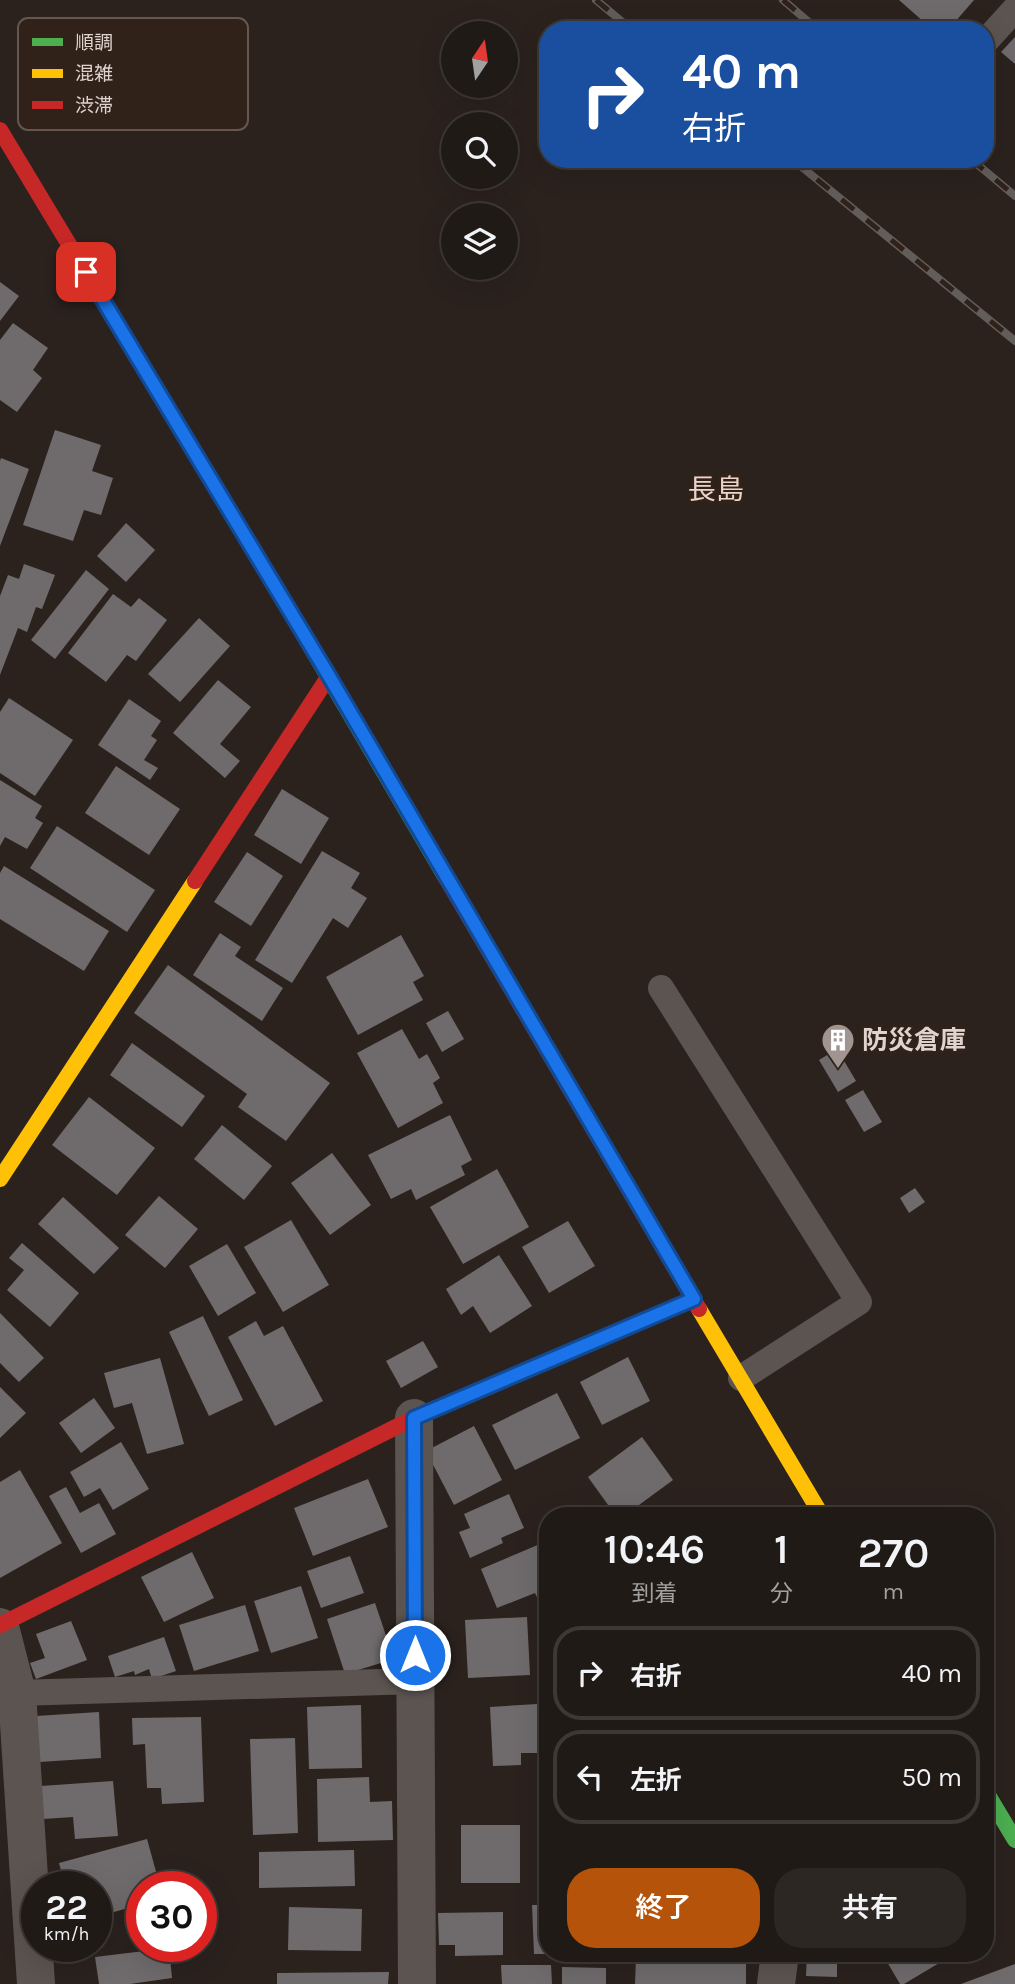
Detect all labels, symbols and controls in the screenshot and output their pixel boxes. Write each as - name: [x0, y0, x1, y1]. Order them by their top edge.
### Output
- legend: [18, 18, 248, 130]
- north arrow: [441, 21, 518, 98]
- map controls: [441, 21, 518, 280]
- text: 順調: [75, 32, 113, 54]
- text: 40 m: [682, 43, 801, 100]
- icon: right: [567, 49, 658, 140]
- text: 混雑: [75, 63, 113, 85]
- text: 渋滞: [75, 95, 113, 117]
- text: 右折: [682, 110, 746, 147]
- button: search: [441, 112, 518, 189]
- button: layers: [441, 203, 518, 280]
- pin: [56, 242, 116, 302]
- icon: arrive: [67, 253, 105, 291]
- district label: 長島: [688, 473, 744, 506]
- building icon: 防災倉庫: [819, 1021, 857, 1070]
- place label: 防災倉庫: [862, 1025, 966, 1056]
- text: 10:46: [604, 1524, 705, 1574]
- text: 1: [774, 1524, 789, 1574]
- text: 270: [857, 1528, 929, 1578]
- text: m: [883, 1578, 904, 1605]
- text: 到着: [631, 1580, 677, 1607]
- text: 分: [770, 1580, 793, 1607]
- position arrow: [378, 1618, 452, 1692]
- icon: right: [571, 1654, 609, 1692]
- text: 40 m: [902, 1658, 962, 1689]
- text: 右折: [630, 1661, 682, 1692]
- icon: left: [571, 1758, 609, 1796]
- text: 50 m: [901, 1762, 962, 1793]
- text: 左折: [630, 1765, 682, 1796]
- button: 終了: [567, 1868, 760, 1948]
- button: 共有: [774, 1868, 966, 1948]
- speed limit sign: 30: [126, 1871, 217, 1962]
- text: 22: [45, 1887, 88, 1928]
- text: km/h: [44, 1923, 89, 1945]

